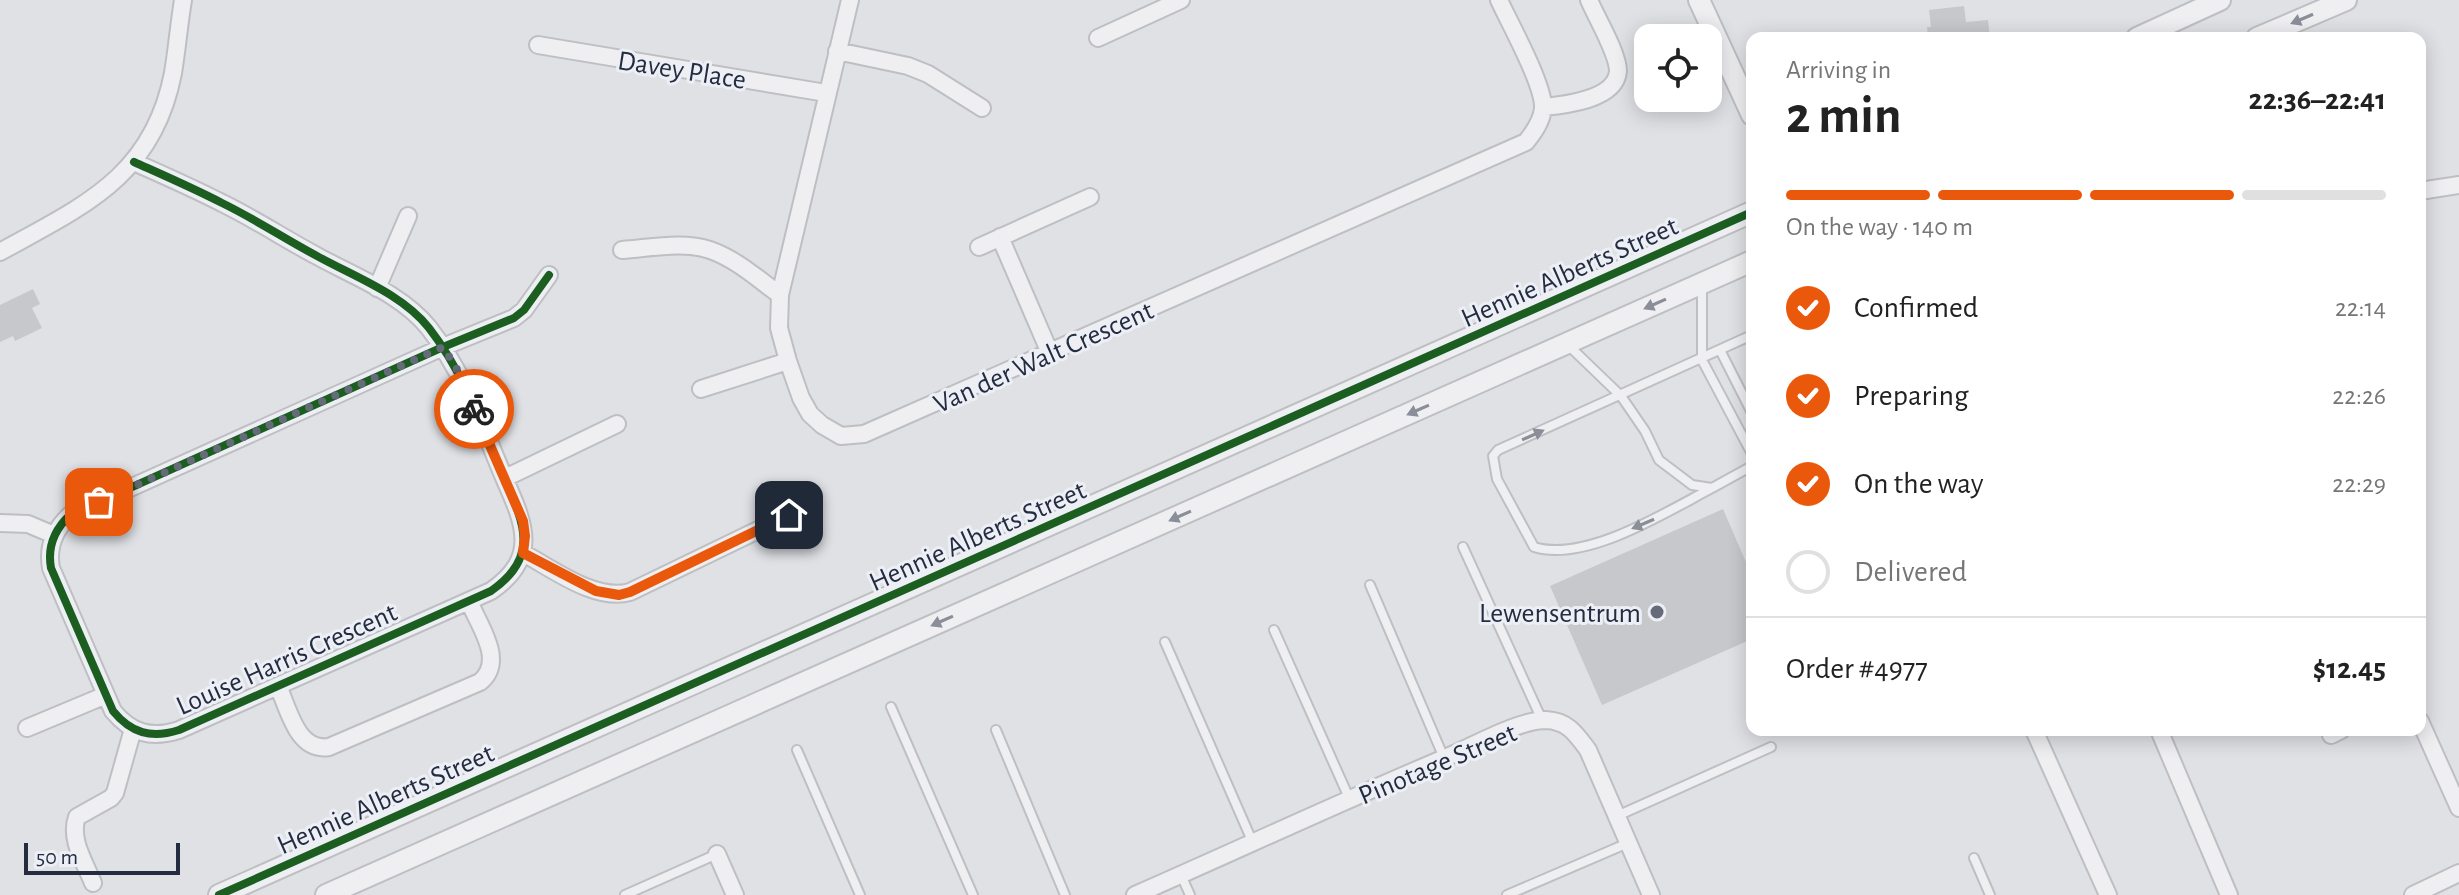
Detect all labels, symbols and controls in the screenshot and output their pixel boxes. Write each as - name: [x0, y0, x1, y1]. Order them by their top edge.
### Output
- one-way arrow: [2290, 12, 2313, 26]
- map controls: [1634, 24, 1722, 112]
- button: locate: [1634, 24, 1722, 112]
- street label: Davey Place: [615, 47, 748, 95]
- text: Arriving in: [1786, 57, 1891, 83]
- text: 22:36–22:41: [2249, 85, 2386, 115]
- text: 2 min: [1786, 90, 1901, 142]
- street label: Hennie Alberts Street: [1457, 212, 1682, 333]
- text: On the way · 140 m: [1786, 214, 1973, 240]
- icon: check: [1786, 286, 1830, 330]
- text: Confirmed: [1854, 293, 1978, 323]
- text: 22:14: [2335, 295, 2386, 321]
- street label: Van der Walt Crescent: [930, 297, 1158, 419]
- one-way arrow: [1643, 297, 1667, 311]
- courier: [434, 369, 514, 449]
- icon: check: [1786, 374, 1830, 418]
- text: Preparing: [1854, 381, 1969, 411]
- text: 22:26: [2332, 383, 2386, 409]
- icon: bike: [452, 387, 496, 431]
- one-way arrow: [1406, 403, 1429, 417]
- one-way arrow: [1521, 428, 1544, 441]
- icon: check: [1786, 462, 1830, 506]
- pin: [65, 468, 133, 536]
- text: On the way: [1854, 469, 1983, 499]
- text: 22:29: [2332, 471, 2386, 497]
- street label: Hennie Alberts Street: [865, 476, 1090, 597]
- icon: bag: [77, 480, 121, 524]
- pin: [755, 481, 823, 549]
- icon: home: [767, 493, 811, 537]
- one-way arrow: [1168, 509, 1192, 522]
- one-way arrow: [1631, 517, 1654, 530]
- text: Delivered: [1854, 557, 1967, 587]
- street label: Louise Harris Crescent: [172, 599, 401, 721]
- place label: Lewensentrum: [1479, 600, 1641, 628]
- marker: Lewensentrum: [1648, 603, 1666, 621]
- one-way arrow: [931, 615, 954, 628]
- text: Order #4977: [1786, 654, 1928, 684]
- text: $12.45: [2313, 654, 2386, 684]
- street label: Pinotage Street: [1355, 719, 1521, 811]
- street label: Hennie Alberts Street: [273, 739, 498, 860]
- scale bar: [24, 839, 180, 875]
- text: 50 m: [36, 846, 78, 868]

